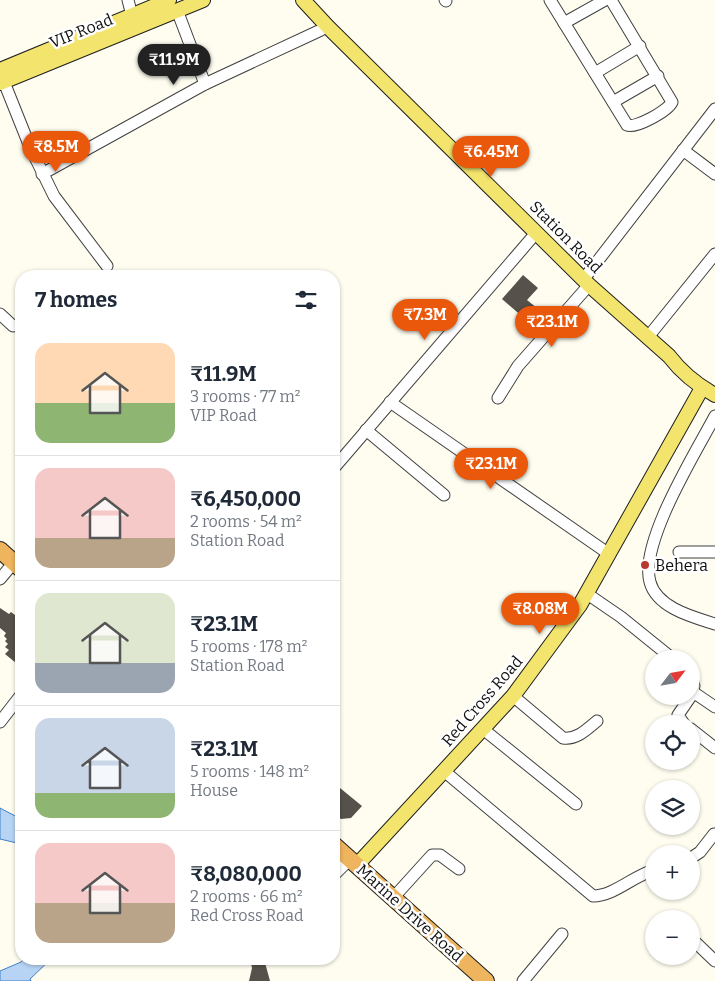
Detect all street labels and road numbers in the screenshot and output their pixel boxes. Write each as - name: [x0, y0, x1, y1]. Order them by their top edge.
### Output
- street label: VIP Road: [47, 10, 116, 52]
- street label: Station Road: [526, 197, 606, 277]
- street label: Red Cross Road: [438, 652, 527, 750]
- street label: Marine Drive Road: [353, 860, 468, 966]

